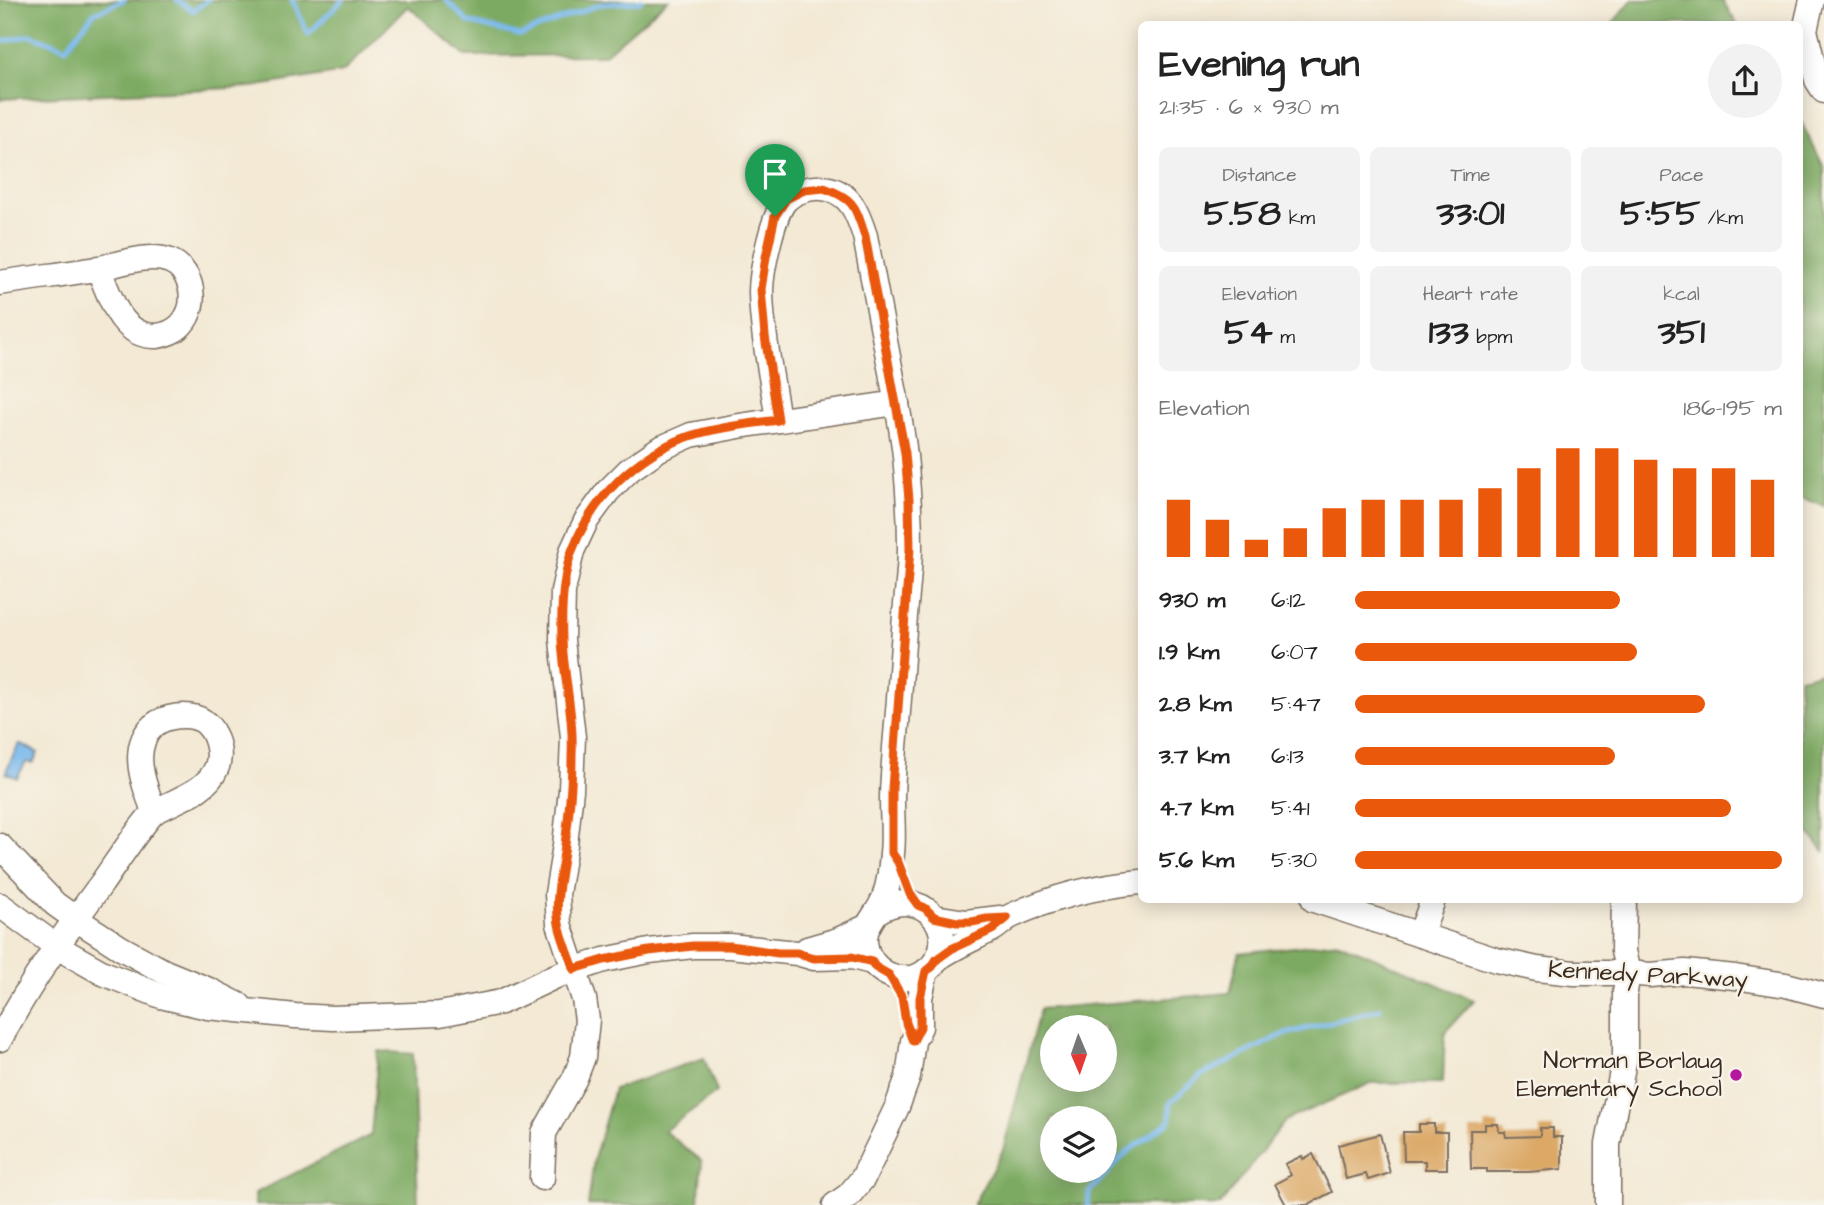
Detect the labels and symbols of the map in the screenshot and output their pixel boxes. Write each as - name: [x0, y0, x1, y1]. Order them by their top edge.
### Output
- pin: [745, 144, 805, 216]
- street label: Kennedy Parkway: [1547, 953, 1749, 998]
- north arrow: [1040, 1015, 1116, 1092]
- place label: Norman Borlaug Elementary School: [1516, 1044, 1722, 1107]
- marker: Norman Borlaug Elementary School: [1728, 1067, 1744, 1083]

